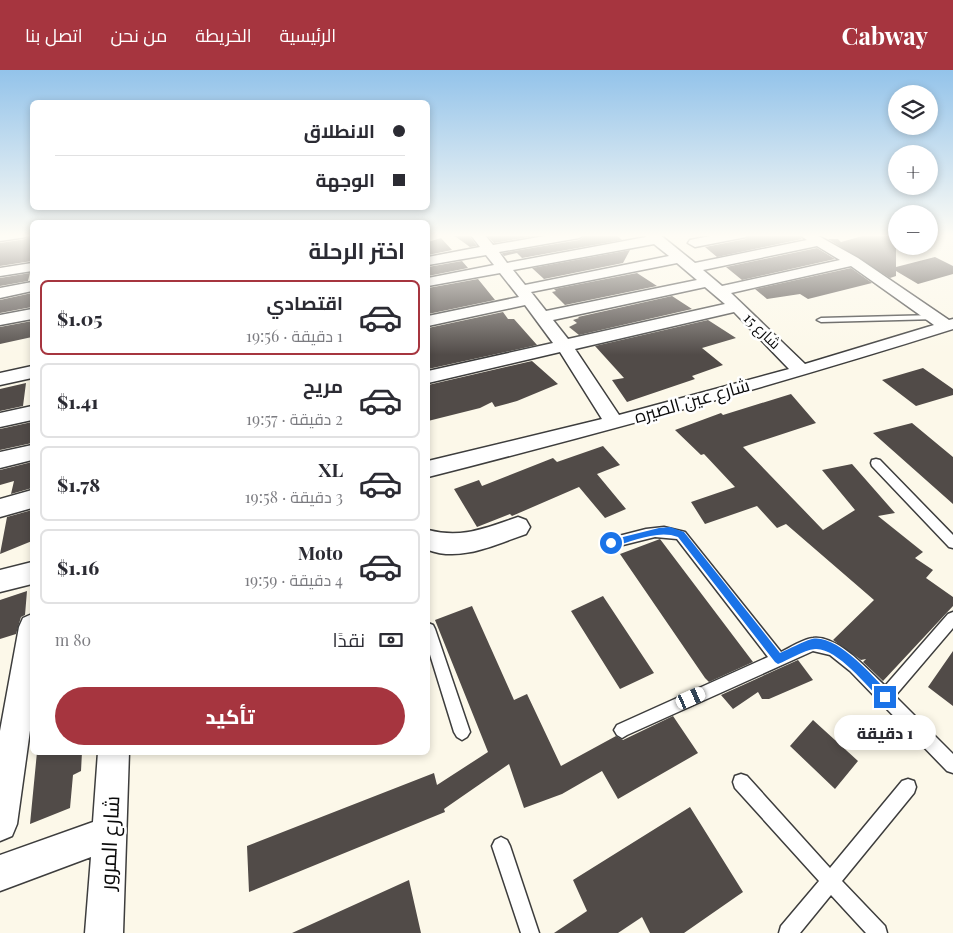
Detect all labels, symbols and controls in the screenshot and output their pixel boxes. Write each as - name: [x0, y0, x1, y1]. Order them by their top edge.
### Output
- text: Cabway: [842, 19, 928, 51]
- text: اتصل بنا: [25, 23, 82, 47]
- text: من نحن: [110, 23, 167, 47]
- text: الخريطة: [195, 23, 252, 47]
- text: الرئيسية: [280, 23, 336, 47]
- map controls: [888, 85, 938, 255]
- button: layers: [888, 85, 938, 135]
- text: الانطلاق: [304, 117, 375, 143]
- button: +: [888, 145, 938, 195]
- text: الوجهة: [315, 166, 375, 192]
- button: −: [888, 205, 938, 255]
- text: اختر الرحلة: [308, 235, 405, 265]
- text: اقتصادي: [267, 289, 343, 315]
- icon: car: [358, 295, 403, 340]
- text: $1.05: [57, 305, 102, 331]
- street label: شارع 15: [738, 308, 786, 354]
- text: 1 دقيقة · 19:56: [246, 325, 343, 346]
- text: مريح: [303, 372, 343, 398]
- street label: شارع عين الصيره: [631, 372, 752, 429]
- icon: car: [358, 378, 403, 423]
- text: $1.41: [57, 388, 98, 414]
- text: 2 دقيقة · 19:57: [246, 408, 343, 429]
- text: XL: [318, 456, 343, 482]
- icon: car: [358, 461, 403, 506]
- text: $1.78: [57, 471, 100, 497]
- text: 3 دقيقة · 19:58: [245, 486, 343, 507]
- route start: [600, 532, 622, 554]
- text: Moto: [298, 539, 343, 565]
- icon: car: [358, 544, 403, 589]
- text: $1.16: [57, 554, 99, 580]
- text: 4 دقيقة · 19:59: [244, 569, 343, 590]
- text: نقدًا: [333, 626, 365, 652]
- icon: cash: [377, 626, 405, 654]
- text: 80 m: [55, 629, 91, 650]
- car: [674, 685, 707, 711]
- route end: [874, 686, 896, 708]
- button: تأكيد: [55, 687, 405, 745]
- callout: 1 دقيقة: [834, 714, 936, 750]
- text: 1 دقيقة: [857, 722, 913, 743]
- street label: شارع المرور: [91, 795, 126, 892]

